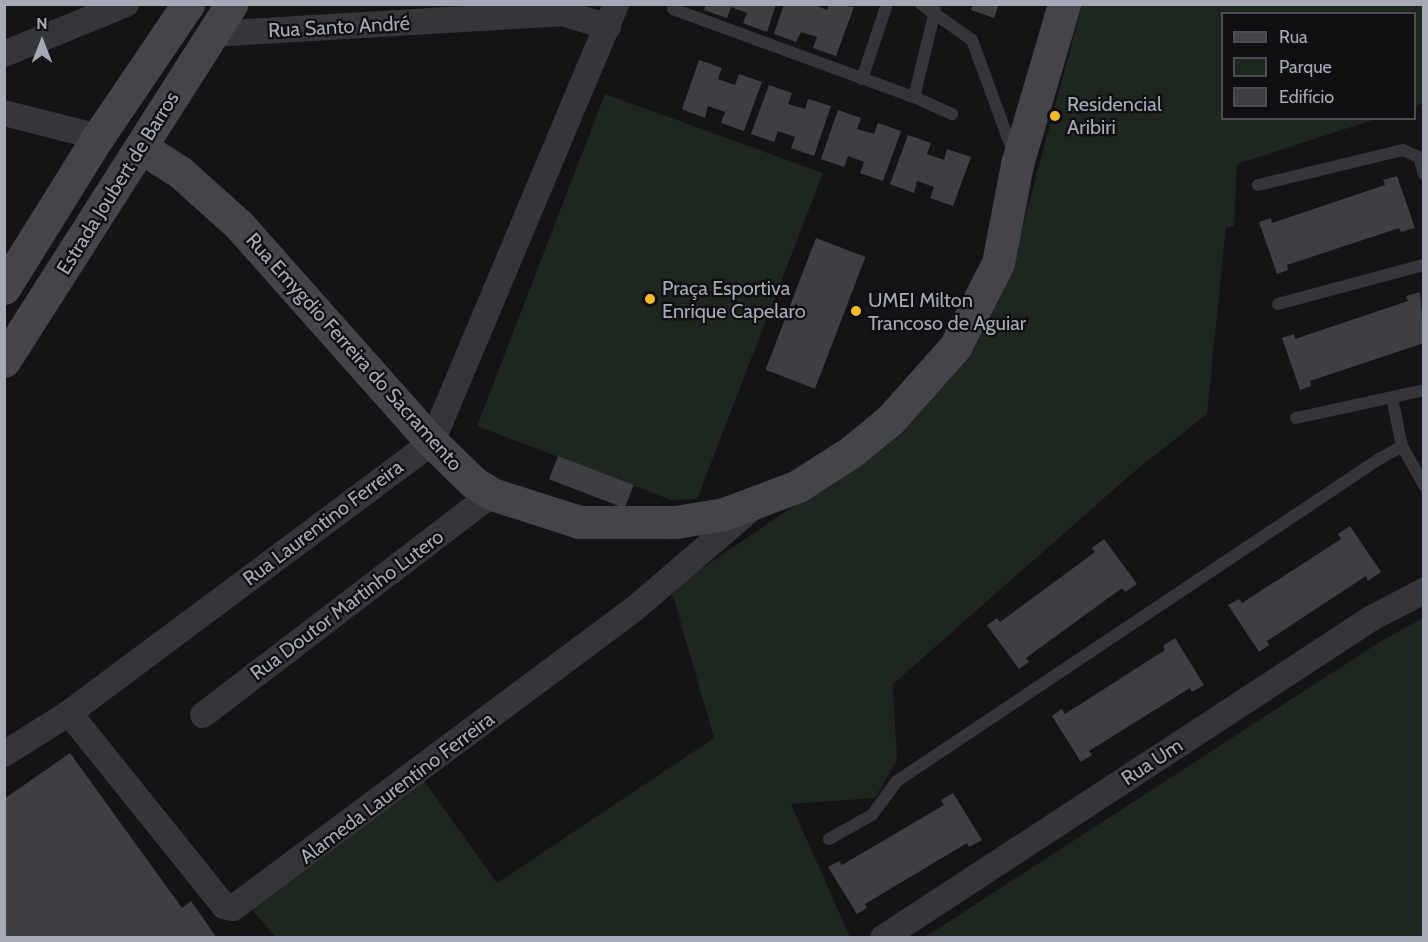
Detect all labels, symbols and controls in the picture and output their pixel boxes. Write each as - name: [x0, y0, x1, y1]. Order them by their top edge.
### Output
- street label: Rua Santo André: [268, 11, 410, 43]
- north arrow: [12, 12, 72, 72]
- legend: [1221, 12, 1416, 120]
- text: N: [36, 14, 48, 33]
- text: Rua: [1279, 26, 1308, 48]
- text: Parque: [1279, 56, 1332, 78]
- text: Edifício: [1279, 86, 1334, 108]
- street label: Estrada Joubert de Barros: [52, 87, 184, 279]
- place label: Residencial Aribiri: [1067, 92, 1162, 139]
- marker: Residencial Aribiri: [1048, 109, 1062, 123]
- street label: Rua Emygdio Ferreira do Sacramento: [241, 228, 467, 476]
- place label: Praça Esportiva Enrique Capelaro: [662, 276, 806, 323]
- place label: UMEI Milton Trancoso de Aguiar: [868, 288, 1026, 335]
- marker: Praça Esportiva Enrique Capelaro: [643, 292, 657, 306]
- marker: UMEI Milton Trancoso de Aguiar: [849, 304, 863, 318]
- street label: Rua Laurentino Ferreira: [238, 455, 408, 591]
- street label: Rua Doutor Martinho Lutero: [246, 525, 448, 685]
- street label: Alameda Laurentino Ferreira: [295, 707, 499, 869]
- street label: Rua Um: [1117, 733, 1187, 791]

